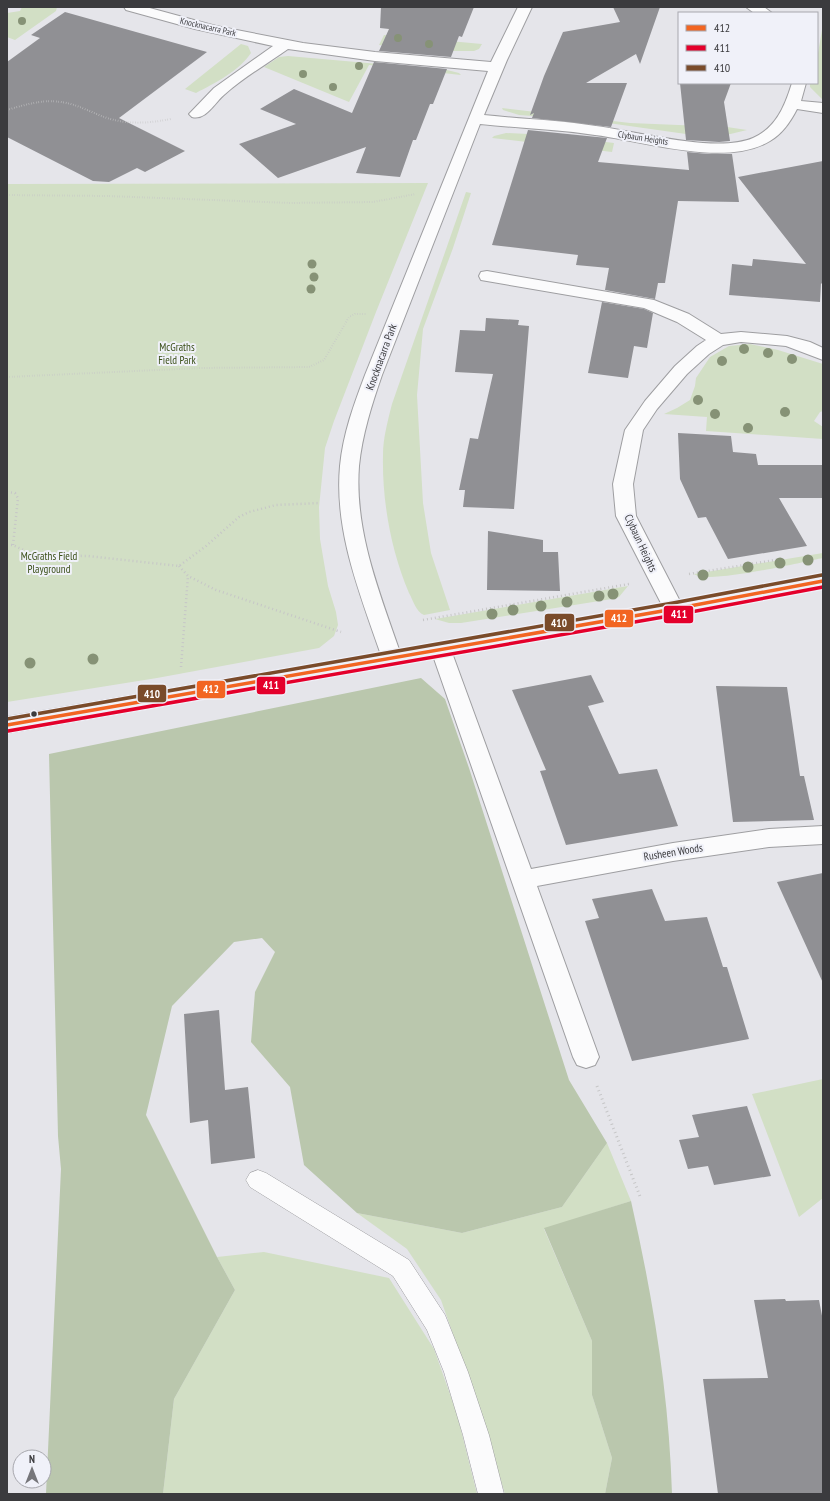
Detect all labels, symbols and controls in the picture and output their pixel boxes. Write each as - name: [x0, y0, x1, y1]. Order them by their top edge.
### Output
- legend: [678, 12, 818, 84]
- street label: Knocknacarra Park: [179, 15, 238, 38]
- text: 412: [714, 20, 730, 35]
- text: 411: [714, 40, 730, 55]
- text: 410: [714, 60, 730, 75]
- street label: Clybaun Heights: [617, 128, 669, 147]
- street label: Knocknacarra Park: [363, 321, 400, 392]
- park label: McGraths Field Park: [158, 340, 196, 367]
- street label: Clybaun Heights: [622, 512, 661, 574]
- park label: McGraths Field Playground: [21, 549, 77, 576]
- line badge: 411: [663, 605, 694, 624]
- text: 411: [671, 607, 687, 621]
- line badge: 412: [604, 609, 634, 628]
- text: 412: [611, 611, 627, 625]
- line badge: 410: [544, 613, 575, 632]
- text: 410: [551, 616, 567, 630]
- line badge: 411: [256, 676, 286, 695]
- text: 411: [263, 678, 279, 692]
- line badge: 412: [196, 680, 226, 699]
- text: 412: [203, 682, 219, 696]
- line badge: 410: [137, 684, 167, 703]
- text: 410: [144, 687, 160, 701]
- unlabelled marker: [29, 709, 39, 719]
- street label: Rusheen Woods: [642, 840, 704, 864]
- north arrow: [12, 1449, 52, 1489]
- text: N: [29, 1452, 35, 1466]

